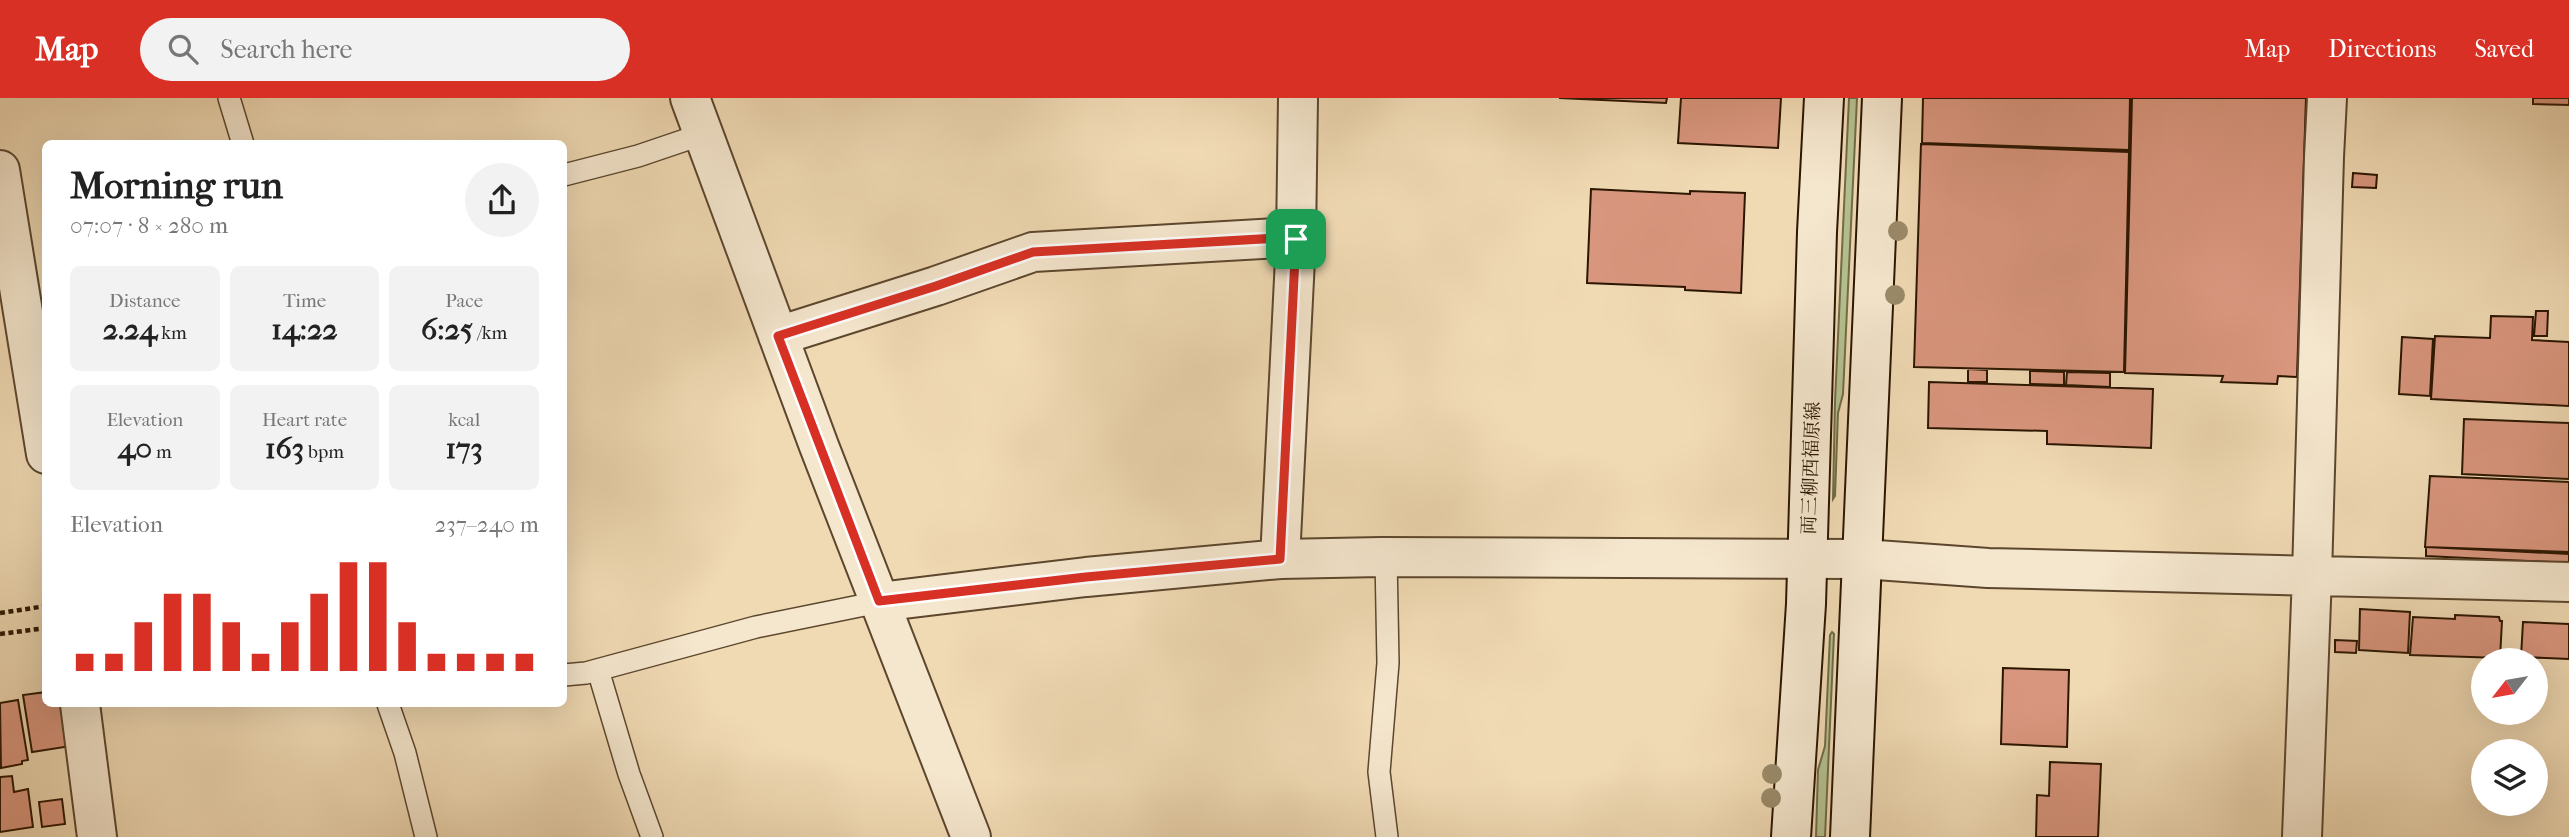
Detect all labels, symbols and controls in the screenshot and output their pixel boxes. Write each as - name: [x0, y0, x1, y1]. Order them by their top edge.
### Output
- search box: [140, 18, 630, 81]
- text: Map: [35, 30, 98, 69]
- icon: search: [164, 30, 202, 68]
- text: Search here: [220, 34, 352, 65]
- text: Map: [2244, 35, 2290, 63]
- text: Directions: [2328, 35, 2436, 63]
- text: Saved: [2474, 35, 2534, 63]
- text: Morning run: [70, 163, 283, 208]
- button: share: [465, 163, 539, 237]
- pin: [1266, 209, 1326, 269]
- text: 07:07 · 8 × 280 m: [70, 212, 228, 239]
- icon: arrive: [1277, 220, 1315, 258]
- text: Distance: [109, 290, 181, 312]
- text: Time: [283, 290, 326, 312]
- text: Pace: [445, 290, 483, 312]
- text: 2.24: [103, 312, 157, 347]
- text: 14:22: [271, 312, 338, 347]
- text: 6:25: [421, 312, 473, 347]
- text: km: [157, 322, 187, 344]
- text: /km: [473, 322, 507, 344]
- street label: 両三柳西福原線: [1798, 401, 1824, 535]
- text: Elevation: [106, 409, 183, 431]
- text: Heart rate: [262, 409, 347, 431]
- text: kcal: [448, 409, 480, 431]
- text: 40: [118, 431, 152, 466]
- text: 163: [265, 431, 304, 466]
- text: 173: [445, 431, 483, 466]
- text: m: [152, 441, 172, 463]
- text: bpm: [304, 441, 344, 463]
- text: Elevation: [70, 511, 163, 538]
- text: 237–240 m: [434, 511, 539, 538]
- north arrow: [2471, 648, 2548, 724]
- map controls: [2471, 648, 2548, 816]
- button: layers: [2471, 739, 2548, 816]

